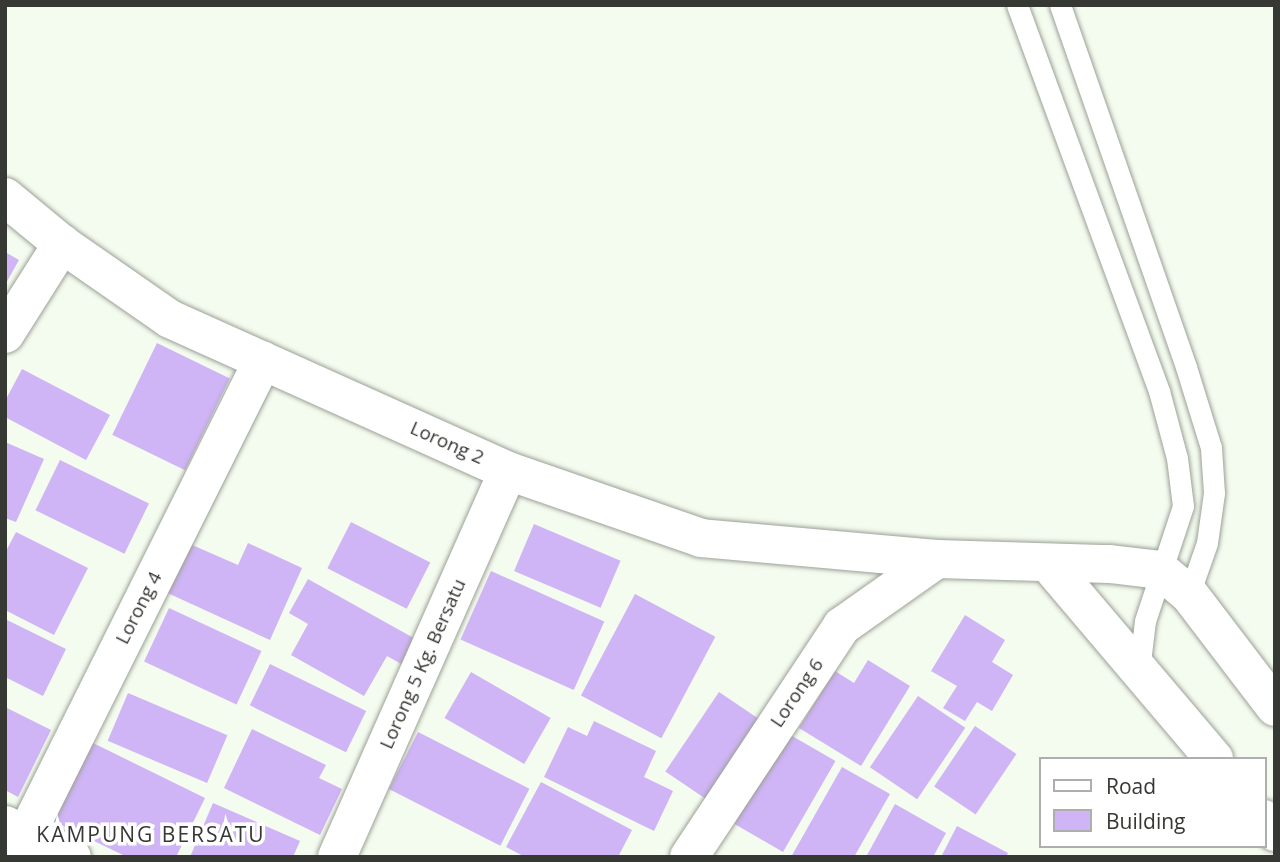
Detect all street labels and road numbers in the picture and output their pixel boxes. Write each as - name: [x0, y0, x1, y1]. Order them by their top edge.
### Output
- street label: Lorong 2: [407, 417, 487, 469]
- street label: Lorong 4: [111, 568, 167, 648]
- street label: Lorong 5 Kg. Bersatu: [375, 575, 471, 753]
- street label: Lorong 6: [766, 654, 828, 732]

